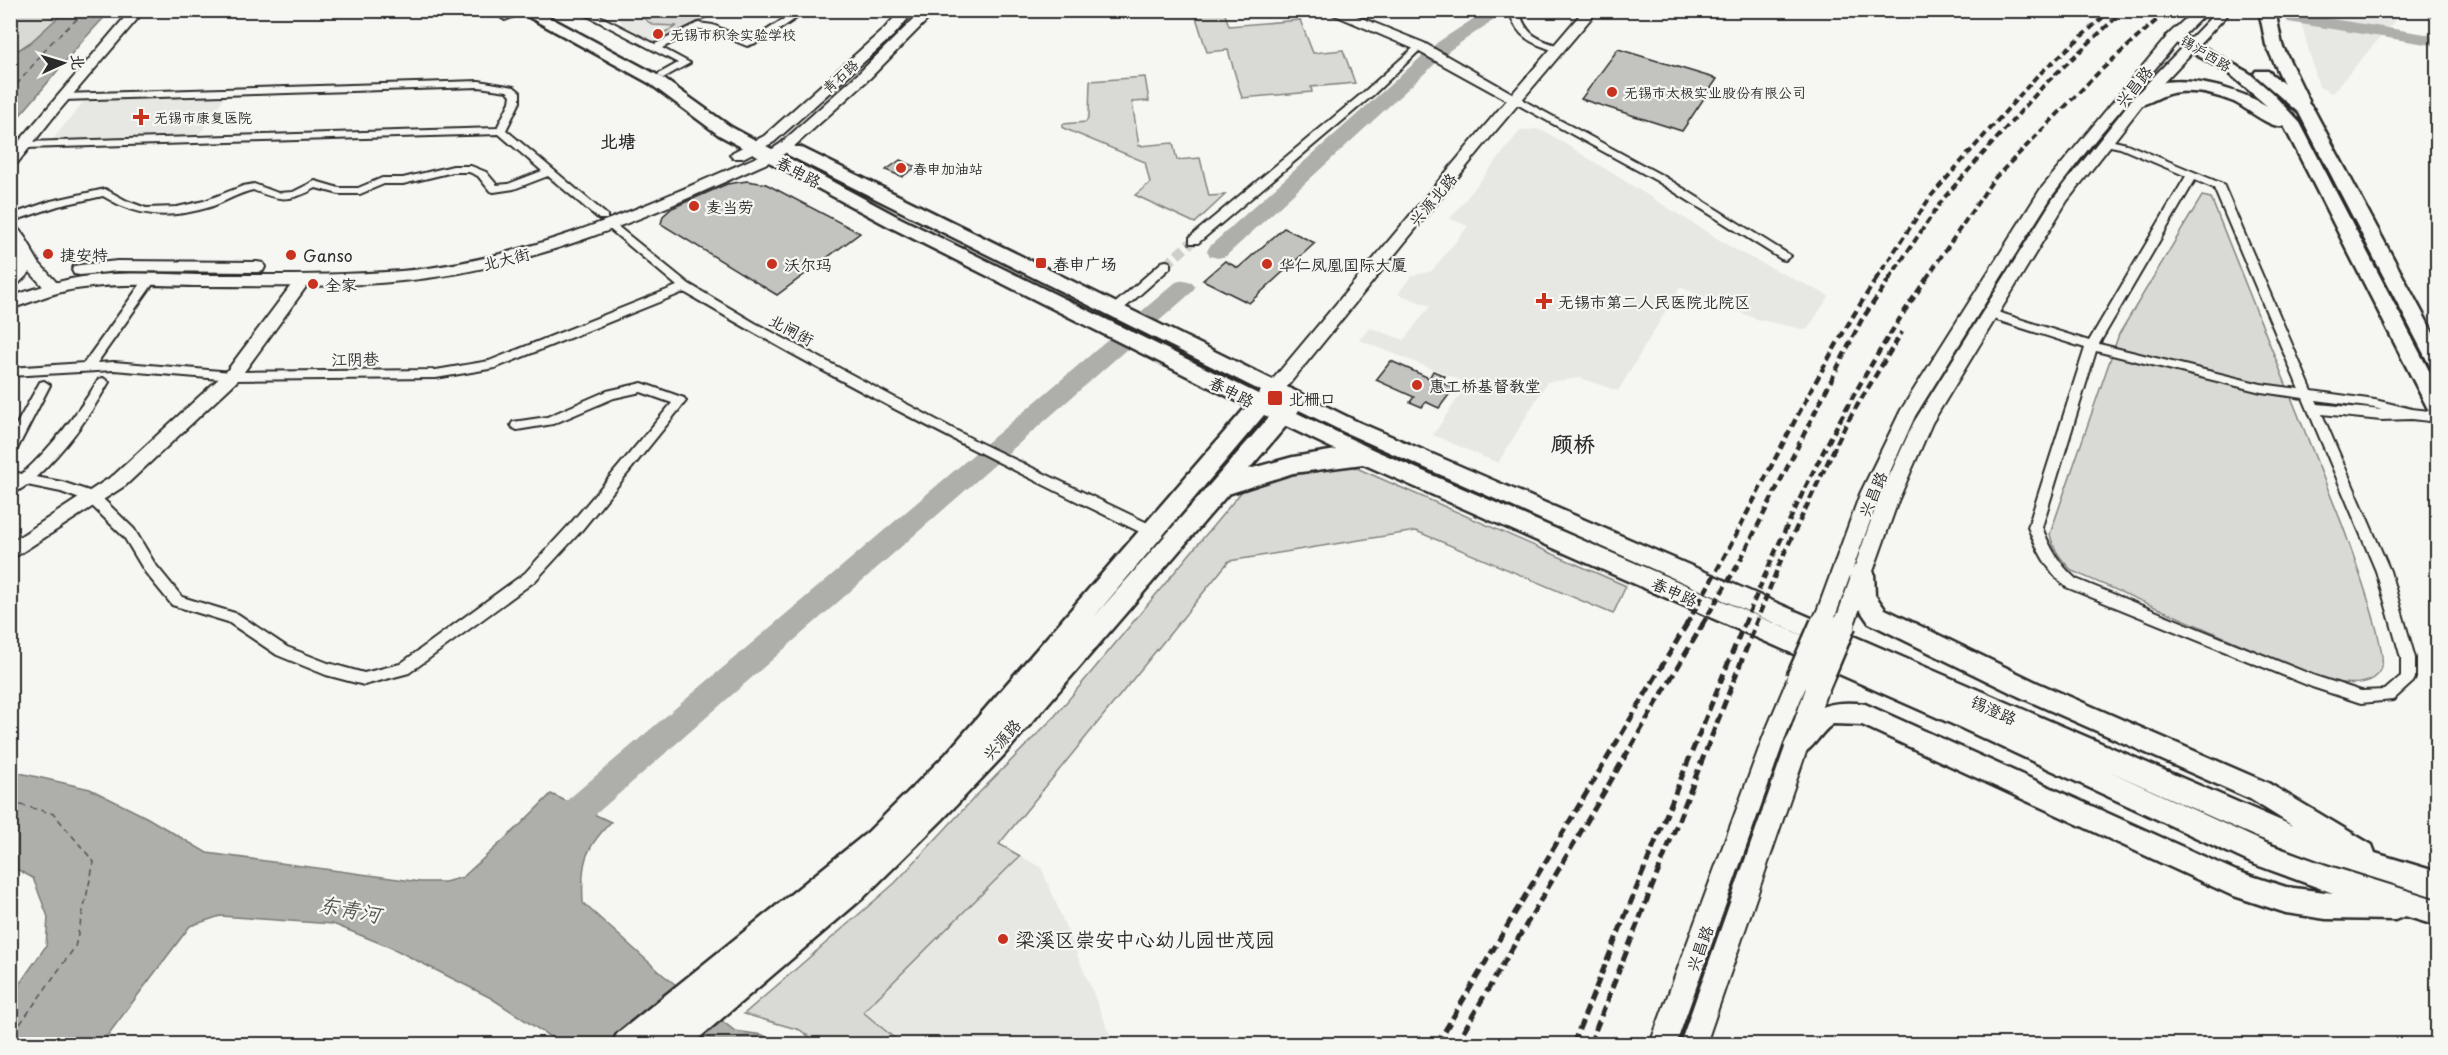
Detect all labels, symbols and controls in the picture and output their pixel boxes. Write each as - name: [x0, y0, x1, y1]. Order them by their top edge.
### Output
- place label: 无锡市积余实验学校: [670, 24, 796, 45]
- marker: 无锡市积余实验学校: [651, 27, 665, 41]
- street label: 锡沪西路: [2177, 30, 2235, 76]
- north arrow: [33, 33, 93, 93]
- text: 北: [66, 53, 91, 71]
- street label: 青石路: [817, 54, 863, 98]
- street label: 兴昌路: [2108, 60, 2158, 112]
- place label: 无锡市太极实业股份有限公司: [1624, 82, 1806, 103]
- marker: 无锡市太极实业股份有限公司: [1605, 85, 1619, 99]
- place label: 无锡市康复医院: [154, 107, 252, 128]
- marker: 无锡市康复医院: [132, 108, 150, 126]
- district label: 北塘: [600, 127, 636, 154]
- street label: 春申路: [772, 149, 826, 193]
- place label: 春申加油站: [913, 158, 983, 179]
- marker: 春申加油站: [894, 161, 908, 175]
- street label: 兴源北路: [1402, 167, 1462, 231]
- place label: 麦当劳: [706, 194, 754, 218]
- marker: 麦当劳: [687, 199, 701, 213]
- street label: 北大街: [480, 241, 532, 275]
- place label: 捷安特: [60, 242, 108, 266]
- place label: Ganso: [303, 243, 353, 267]
- marker: 捷安特: [41, 247, 55, 261]
- marker: Ganso: [284, 248, 298, 262]
- place label: 春申广场: [1053, 251, 1117, 275]
- place label: 沃尔玛: [784, 252, 832, 276]
- place label: 华仁凤凰国际大厦: [1279, 252, 1407, 276]
- marker: 春申广场: [1034, 256, 1048, 270]
- marker: 沃尔玛: [765, 257, 779, 271]
- marker: 华仁凤凰国际大厦: [1260, 257, 1274, 271]
- place label: 全家: [325, 272, 357, 296]
- marker: 全家: [306, 277, 320, 291]
- place label: 无锡市第二人民医院北院区: [1558, 289, 1750, 313]
- marker: 无锡市第二人民医院北院区: [1535, 292, 1553, 310]
- street label: 北闸街: [765, 307, 819, 351]
- street label: 江阴巷: [331, 346, 379, 370]
- street label: 春申路: [1205, 369, 1259, 413]
- place label: 惠工桥基督教堂: [1429, 373, 1541, 397]
- marker: 惠工桥基督教堂: [1410, 378, 1424, 392]
- place label: 北栅口: [1288, 386, 1336, 410]
- marker: 北栅口: [1266, 389, 1284, 407]
- district label: 顾桥: [1551, 426, 1595, 459]
- street label: 兴昌路: [1852, 467, 1892, 521]
- street label: 春申路: [1648, 570, 1702, 612]
- street label: 锡澄路: [1967, 688, 2021, 730]
- street label: 兴源路: [976, 713, 1026, 765]
- water label: 东青河: [316, 886, 387, 930]
- street label: 兴昌路: [1680, 921, 1718, 975]
- place label: 梁溪区崇安中心幼儿园世茂园: [1015, 924, 1275, 954]
- marker: 梁溪区崇安中心幼儿园世茂园: [996, 932, 1010, 946]

